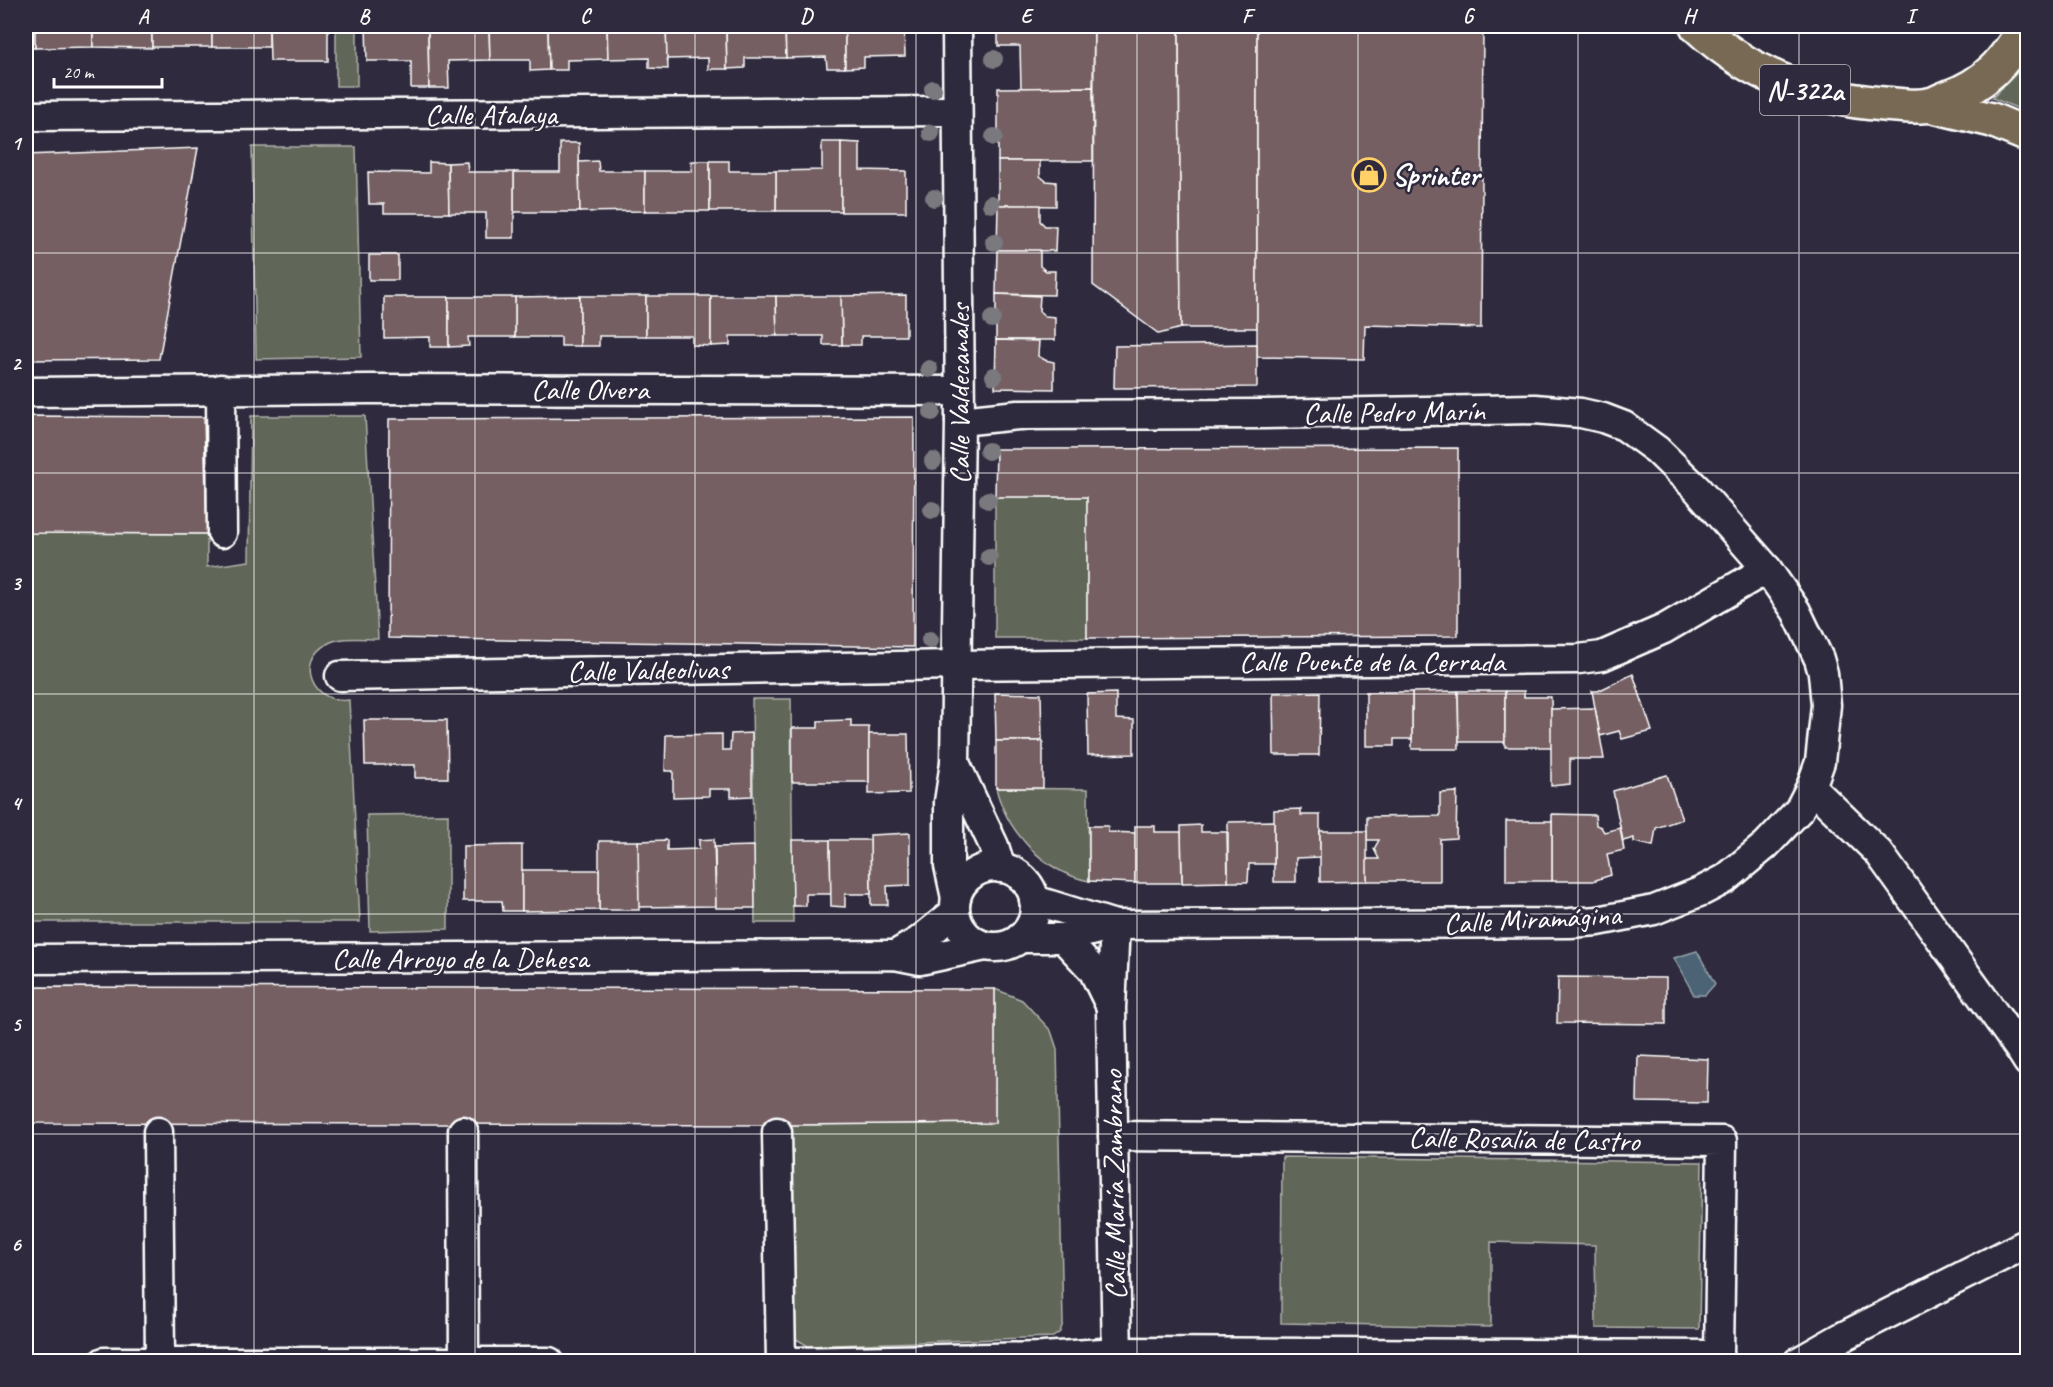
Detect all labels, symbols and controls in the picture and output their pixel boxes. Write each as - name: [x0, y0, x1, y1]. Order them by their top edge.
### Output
- text: A: [138, 4, 150, 29]
- text: B: [359, 4, 371, 29]
- text: C: [580, 4, 592, 29]
- text: D: [800, 4, 814, 29]
- text: E: [1021, 4, 1035, 29]
- text: F: [1242, 4, 1256, 29]
- text: G: [1463, 4, 1476, 29]
- text: H: [1683, 4, 1698, 29]
- text: I: [1906, 4, 1919, 29]
- scale bar: [54, 51, 162, 89]
- text: 20 m: [63, 61, 96, 83]
- road number: N-322a: [1760, 65, 1850, 115]
- street label: Calle Atalaya: [425, 95, 559, 133]
- text: 1: [12, 131, 23, 156]
- place label: Sprinter: [1392, 156, 1483, 194]
- shop icon: Sprinter: [1351, 157, 1387, 193]
- street label: Calle Valdecanales: [940, 301, 978, 484]
- text: 2: [12, 351, 23, 376]
- street label: Calle Olvera: [531, 370, 651, 408]
- street label: Calle Pedro Marín: [1303, 391, 1487, 433]
- text: 3: [12, 571, 23, 596]
- street label: Calle Puente de la Cerrada: [1239, 642, 1507, 680]
- street label: Calle Valdeolivas: [567, 650, 732, 690]
- text: 4: [12, 791, 24, 816]
- street label: Calle Miramágina: [1442, 895, 1624, 943]
- street label: Calle Arroyo de la Dehesa: [332, 939, 591, 977]
- text: 5: [12, 1012, 23, 1037]
- street label: Calle María Zambrano: [1093, 1068, 1135, 1300]
- street label: Calle Rosalía de Castro: [1408, 1118, 1641, 1160]
- text: 6: [11, 1232, 22, 1257]

